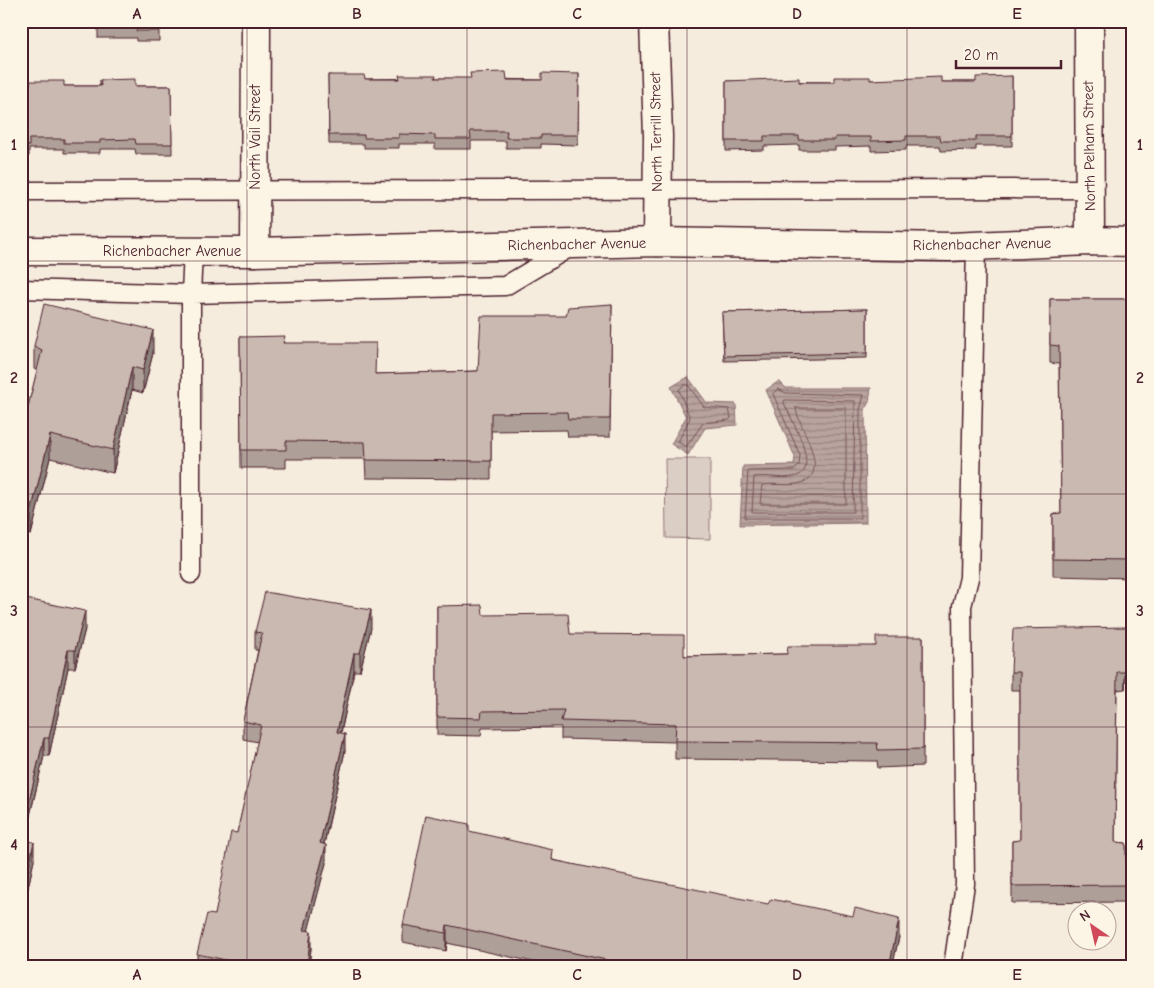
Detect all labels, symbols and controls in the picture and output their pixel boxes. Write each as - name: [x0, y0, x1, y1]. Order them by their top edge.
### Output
- text: A: [133, 5, 142, 23]
- text: B: [352, 5, 362, 23]
- text: C: [572, 5, 582, 23]
- text: D: [792, 5, 802, 23]
- text: E: [1012, 5, 1022, 23]
- scale bar: [956, 38, 1062, 70]
- text: 20 m: [964, 46, 998, 64]
- street label: North Terrill Street: [646, 71, 666, 192]
- street label: North Pelham Street: [1079, 80, 1099, 211]
- street label: North Vail Street: [246, 84, 264, 190]
- text: 1: [11, 136, 17, 154]
- text: 1: [1137, 136, 1143, 154]
- street label: Richenbacher Avenue: [508, 234, 647, 254]
- street label: Richenbacher Avenue: [913, 234, 1052, 254]
- street label: Richenbacher Avenue: [103, 242, 242, 260]
- text: 2: [10, 369, 18, 387]
- text: 2: [1136, 369, 1144, 387]
- text: 3: [10, 602, 18, 620]
- text: 3: [1136, 602, 1144, 620]
- text: 4: [10, 836, 18, 854]
- text: 4: [1136, 836, 1144, 854]
- north arrow: [1066, 900, 1116, 950]
- text: N: [1076, 906, 1094, 925]
- text: A: [133, 966, 142, 984]
- text: B: [352, 966, 362, 984]
- text: C: [572, 966, 582, 984]
- text: D: [792, 966, 802, 984]
- text: E: [1012, 966, 1022, 984]

